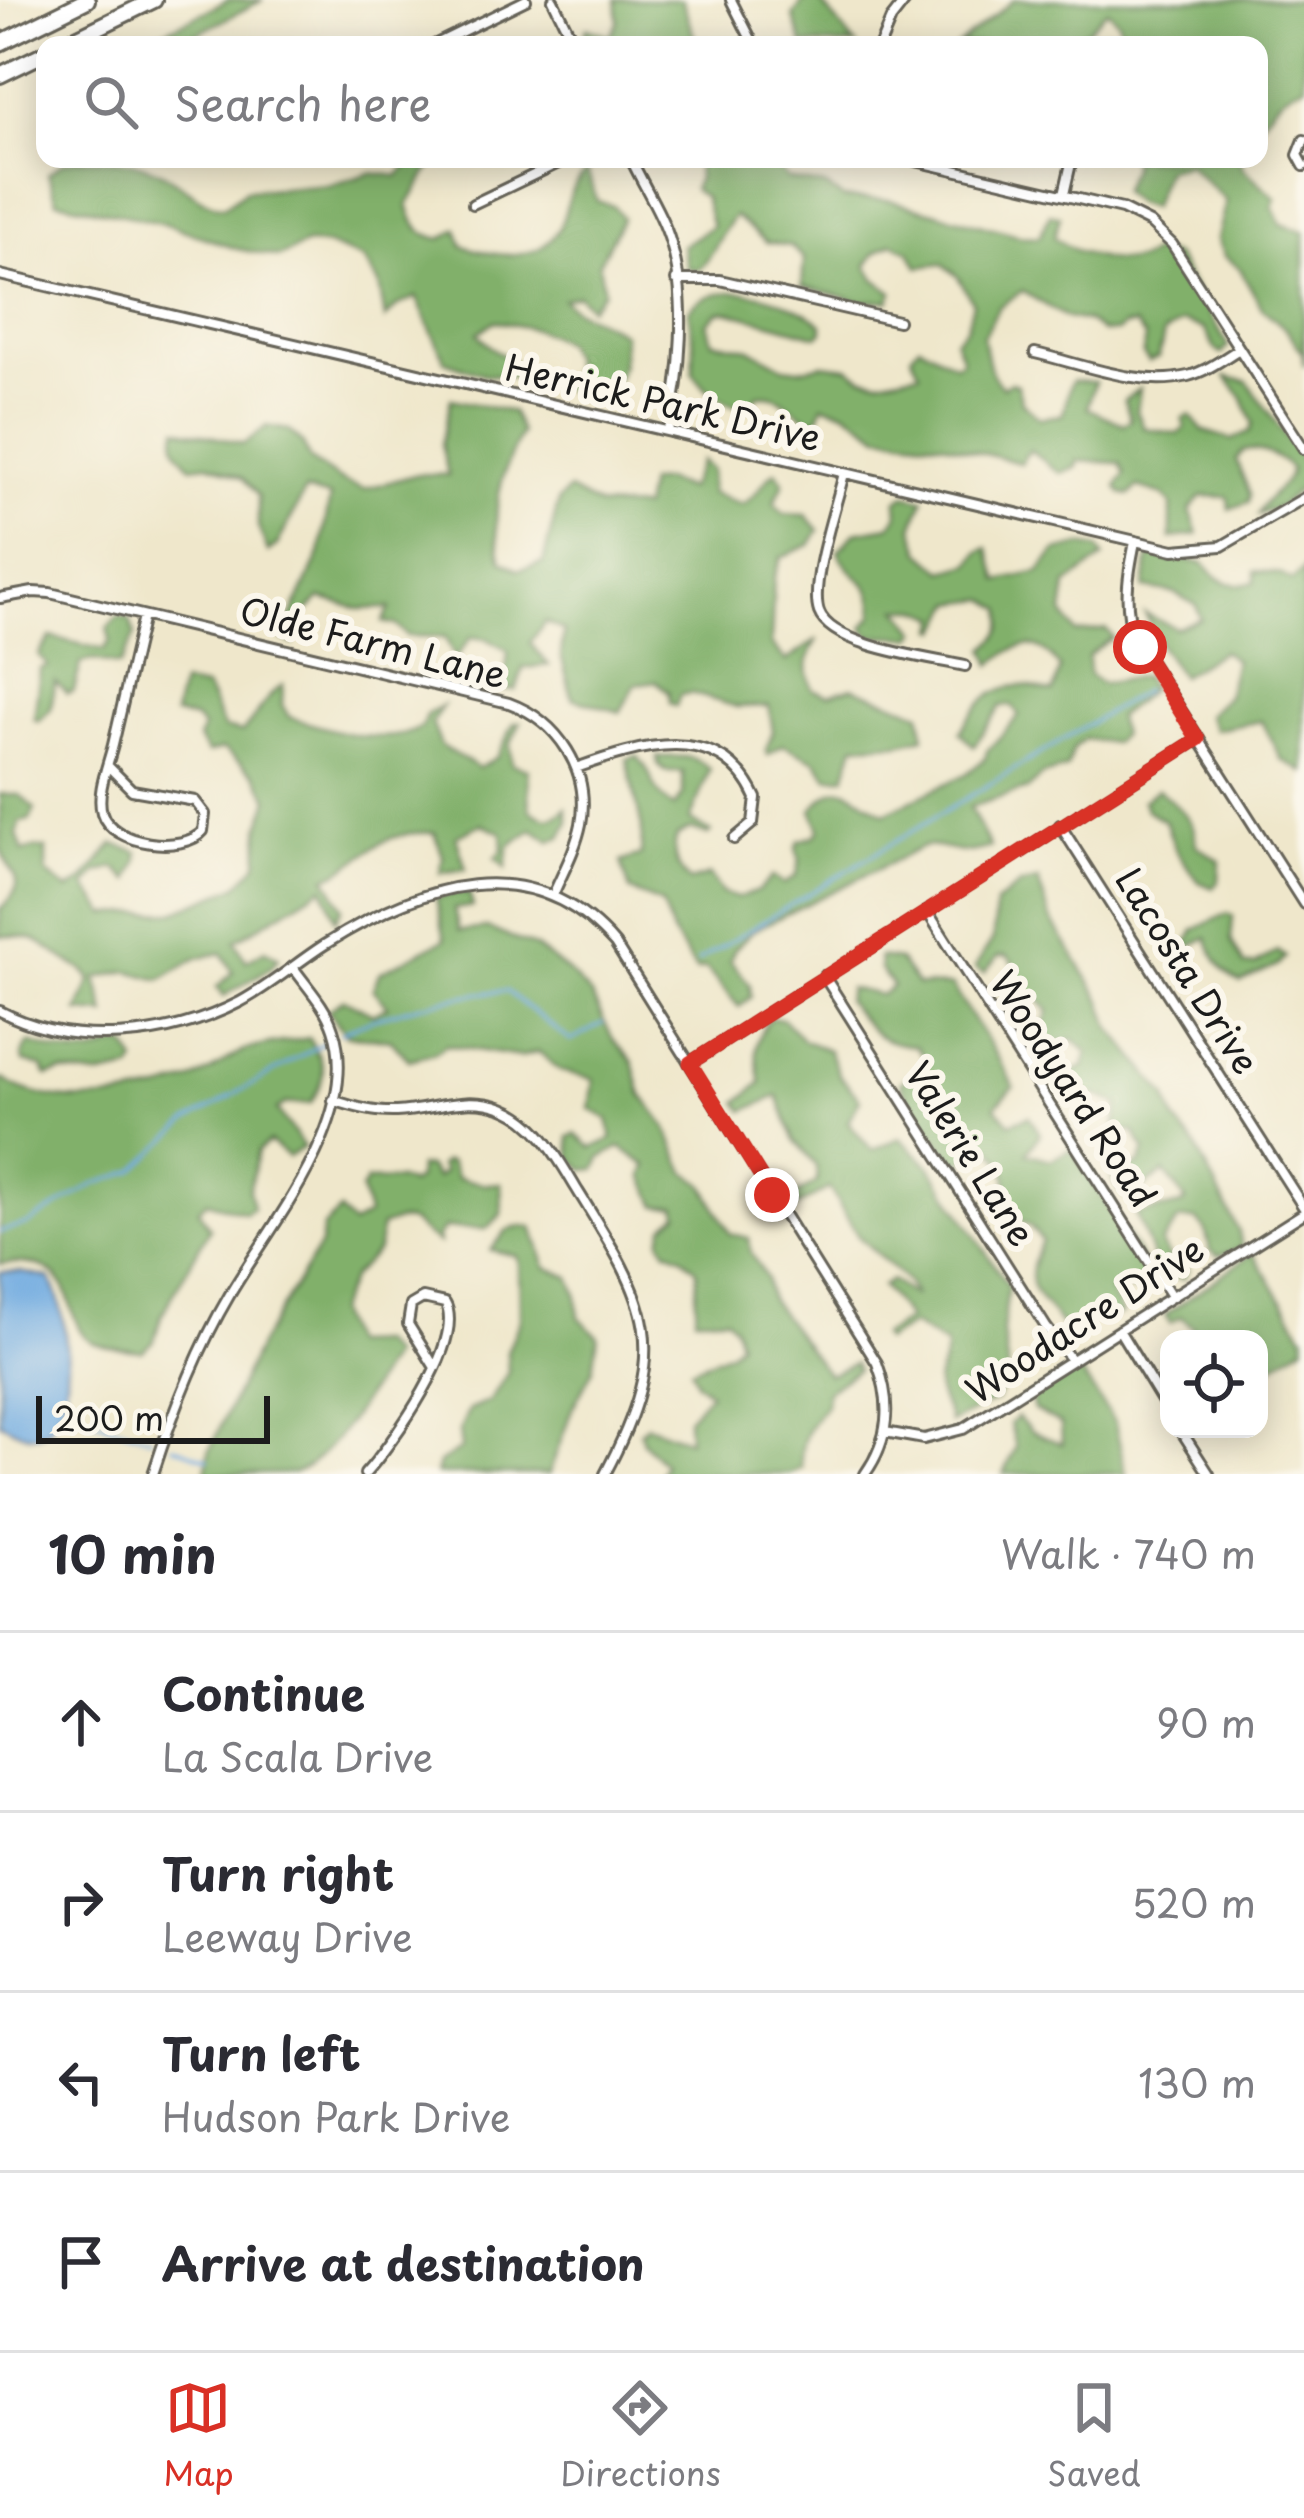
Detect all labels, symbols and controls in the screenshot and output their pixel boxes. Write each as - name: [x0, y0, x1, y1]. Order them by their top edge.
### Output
- search box: [36, 36, 1268, 168]
- text: Search here: [174, 68, 431, 136]
- icon: search: [78, 69, 144, 135]
- street label: Herrick Park Drive: [500, 339, 826, 464]
- street label: Olde Farm Lane: [235, 582, 512, 700]
- route start: [1113, 620, 1167, 674]
- street label: Lacosta Drive: [1104, 856, 1274, 1084]
- street label: Woodyard Road: [978, 959, 1172, 1217]
- street label: Valerie Lane: [893, 1050, 1050, 1256]
- route end: [745, 1168, 799, 1222]
- street label: Woodacre Drive: [954, 1221, 1214, 1416]
- map controls: [1160, 1330, 1268, 1438]
- button: locate: [1160, 1330, 1268, 1438]
- scale bar: [36, 1390, 270, 1443]
- text: 200 m: [54, 1392, 164, 1442]
- text: 10 min: [48, 1514, 217, 1591]
- text: Walk · 740 m: [1001, 1523, 1256, 1582]
- text: Continue: [162, 1658, 365, 1726]
- icon: ahead: [48, 1689, 114, 1755]
- text: 90 m: [1156, 1692, 1256, 1751]
- text: La Scala Drive: [162, 1726, 433, 1785]
- text: Turn right: [162, 1838, 394, 1906]
- icon: right: [48, 1869, 114, 1935]
- text: 520 m: [1131, 1872, 1256, 1931]
- text: Leeway Drive: [162, 1906, 413, 1965]
- text: Turn left: [162, 2018, 361, 2086]
- icon: left: [48, 2049, 114, 2115]
- text: 130 m: [1138, 2052, 1256, 2111]
- text: Hudson Park Drive: [162, 2086, 510, 2145]
- text: Arrive at destination: [162, 2228, 645, 2296]
- icon: arrive: [48, 2229, 114, 2295]
- tab: Map: [163, 2375, 234, 2497]
- tab: Directions: [560, 2375, 721, 2497]
- tab: Saved: [1047, 2375, 1141, 2497]

